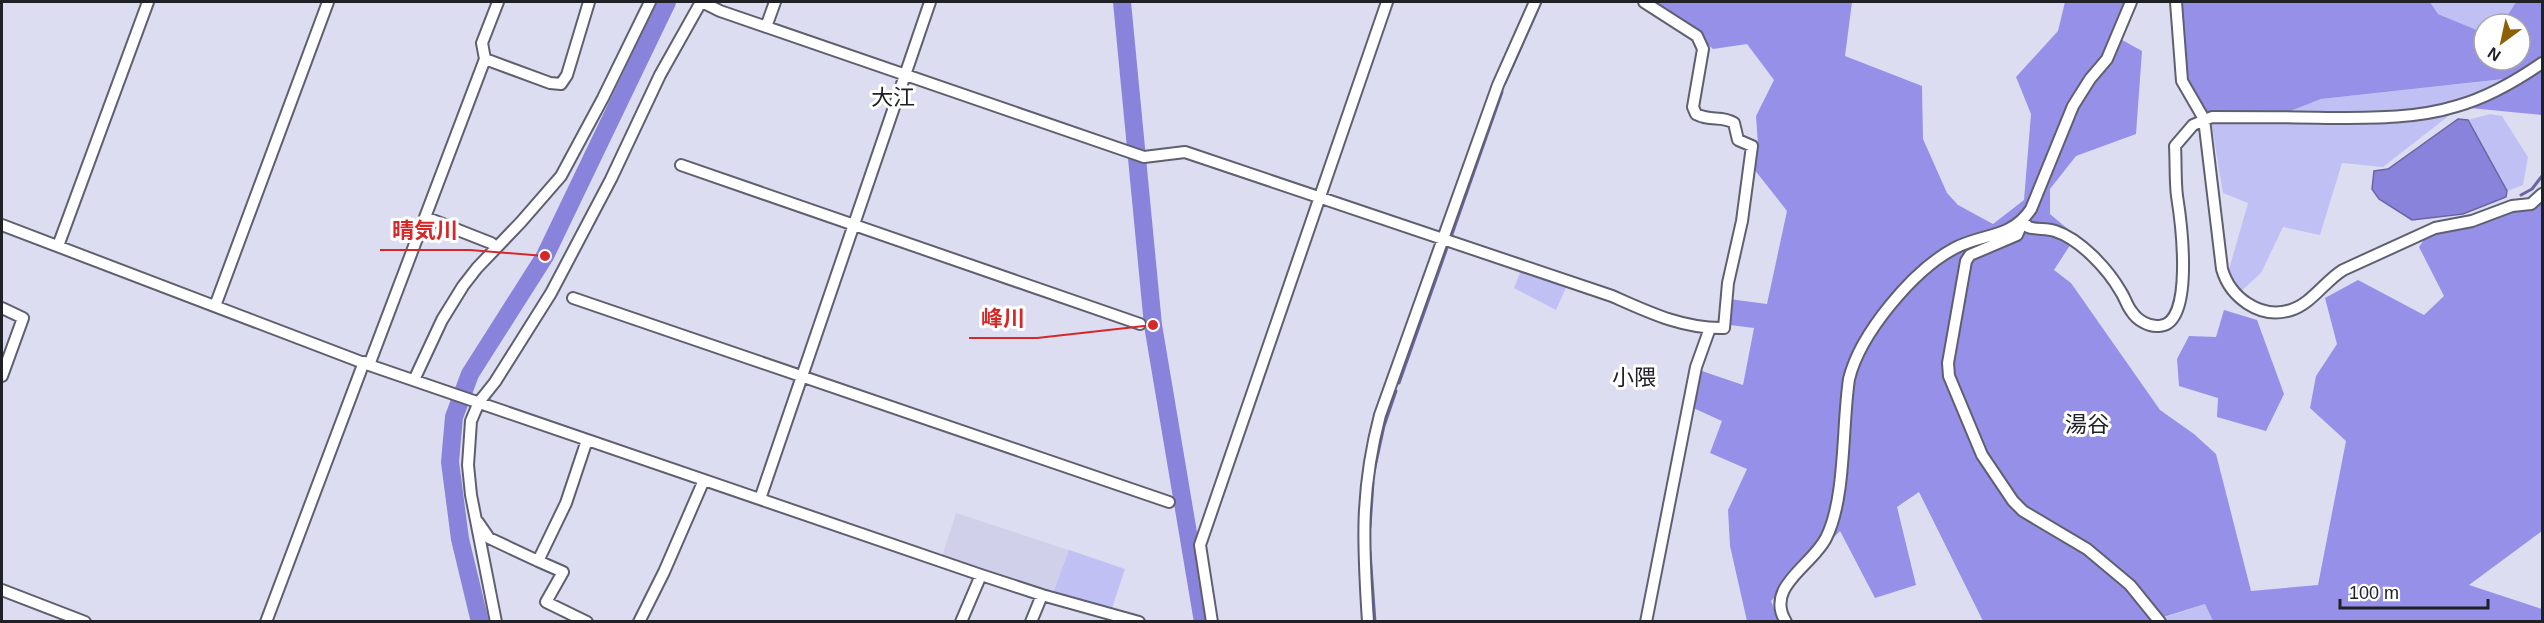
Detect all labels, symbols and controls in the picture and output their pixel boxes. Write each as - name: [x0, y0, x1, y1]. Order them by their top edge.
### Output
- north arrow: [2472, 12, 2532, 72]
- text: N: [2485, 44, 2504, 64]
- district label: 大江: [871, 85, 915, 110]
- callout: 晴気川: [380, 210, 470, 250]
- text: 晴気川: [392, 218, 458, 243]
- callout: 峰川: [969, 298, 1037, 338]
- text: 峰川: [981, 306, 1025, 331]
- district label: 小隈: [1612, 365, 1656, 390]
- district label: 湯谷: [2065, 412, 2109, 437]
- scale bar: [2340, 572, 2488, 610]
- text: 100 m: [2349, 583, 2399, 603]

